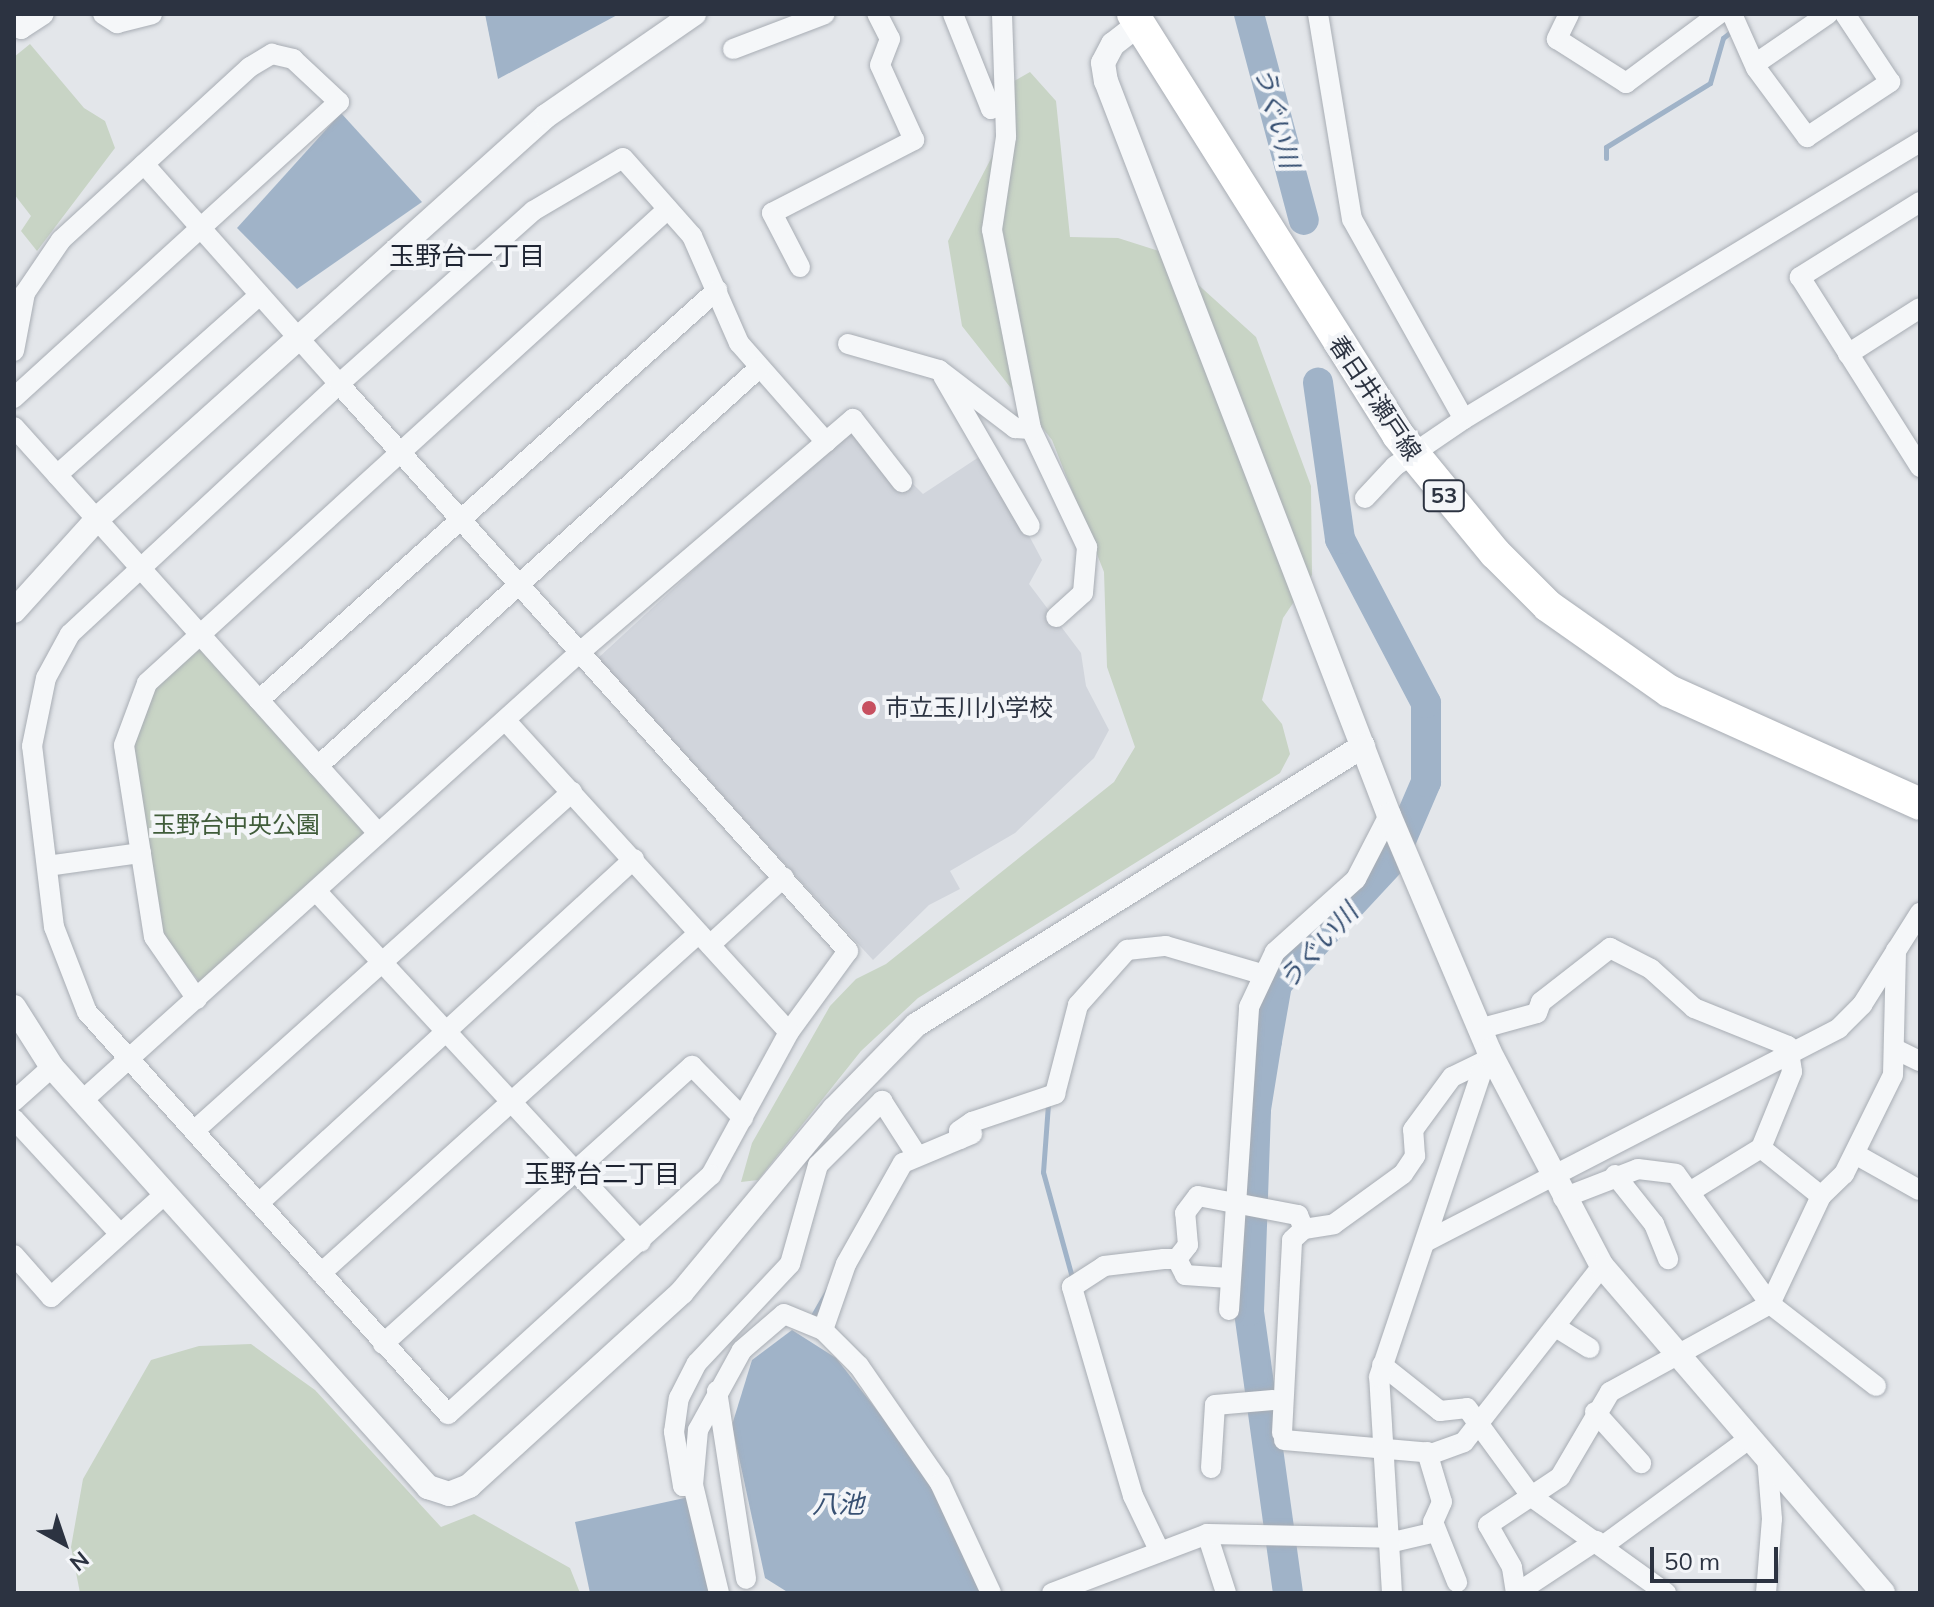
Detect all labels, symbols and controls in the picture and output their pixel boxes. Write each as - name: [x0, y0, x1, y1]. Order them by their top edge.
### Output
- water label: うぐい川: [1248, 63, 1306, 171]
- district label: 玉野台一丁目: [389, 240, 545, 272]
- street label: 春日井瀬戸線: [1323, 330, 1427, 466]
- road number: 53: [1422, 478, 1466, 514]
- place label: 市立玉川小学校: [885, 694, 1053, 722]
- marker: 市立玉川小学校: [860, 699, 878, 717]
- park label: 玉野台中央公園: [152, 811, 320, 839]
- water label: うぐい川: [1272, 897, 1364, 995]
- district label: 玉野台二丁目: [524, 1158, 680, 1190]
- water label: 八池: [812, 1488, 864, 1520]
- north arrow: [24, 1503, 104, 1583]
- scale bar: [1654, 1531, 1782, 1581]
- text: N: [64, 1545, 95, 1577]
- text: 50 m: [1664, 1546, 1720, 1576]

